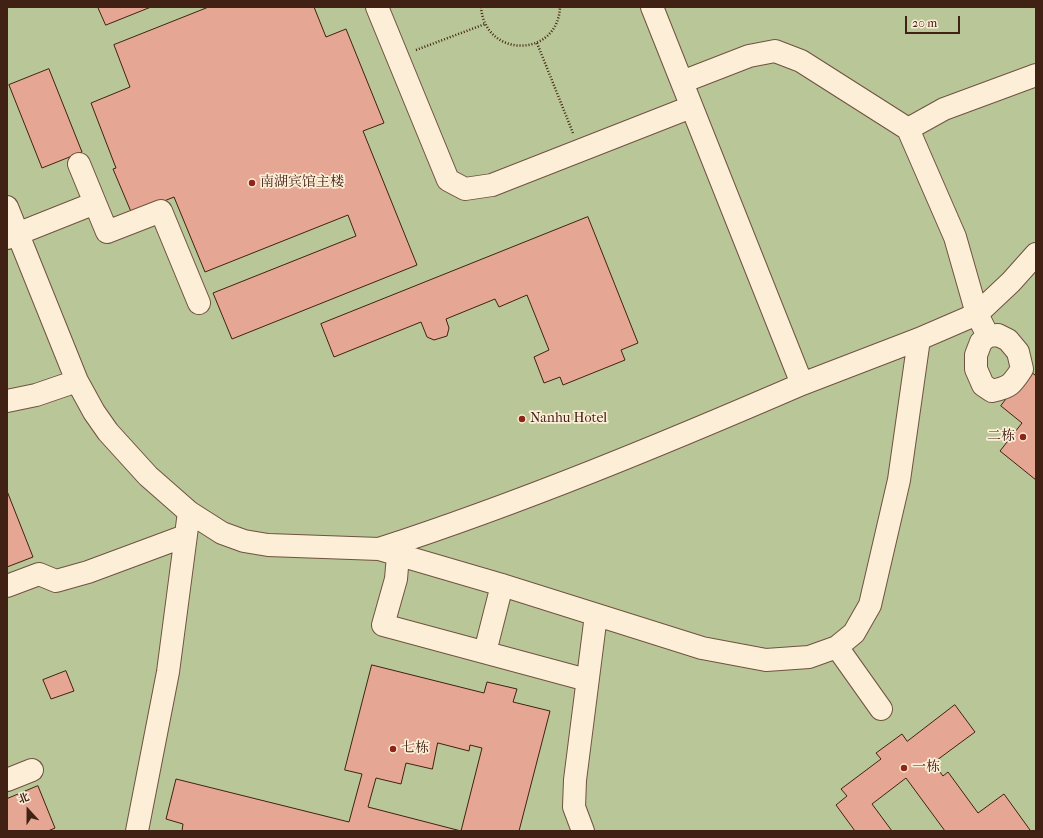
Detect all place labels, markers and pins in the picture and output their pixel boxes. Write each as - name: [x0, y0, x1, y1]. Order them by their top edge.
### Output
- place label: 南湖宾馆主楼: [260, 175, 344, 191]
- marker: 南湖宾馆主楼: [247, 178, 257, 188]
- place label: Nanhu Hotel: [530, 411, 607, 427]
- marker: Nanhu Hotel: [517, 414, 527, 424]
- place label: 二栋: [987, 429, 1015, 445]
- marker: 二栋: [1018, 432, 1028, 442]
- place label: 七栋: [401, 741, 429, 757]
- marker: 七栋: [388, 744, 398, 754]
- place label: 一栋: [912, 760, 940, 776]
- marker: 一栋: [899, 763, 909, 773]

